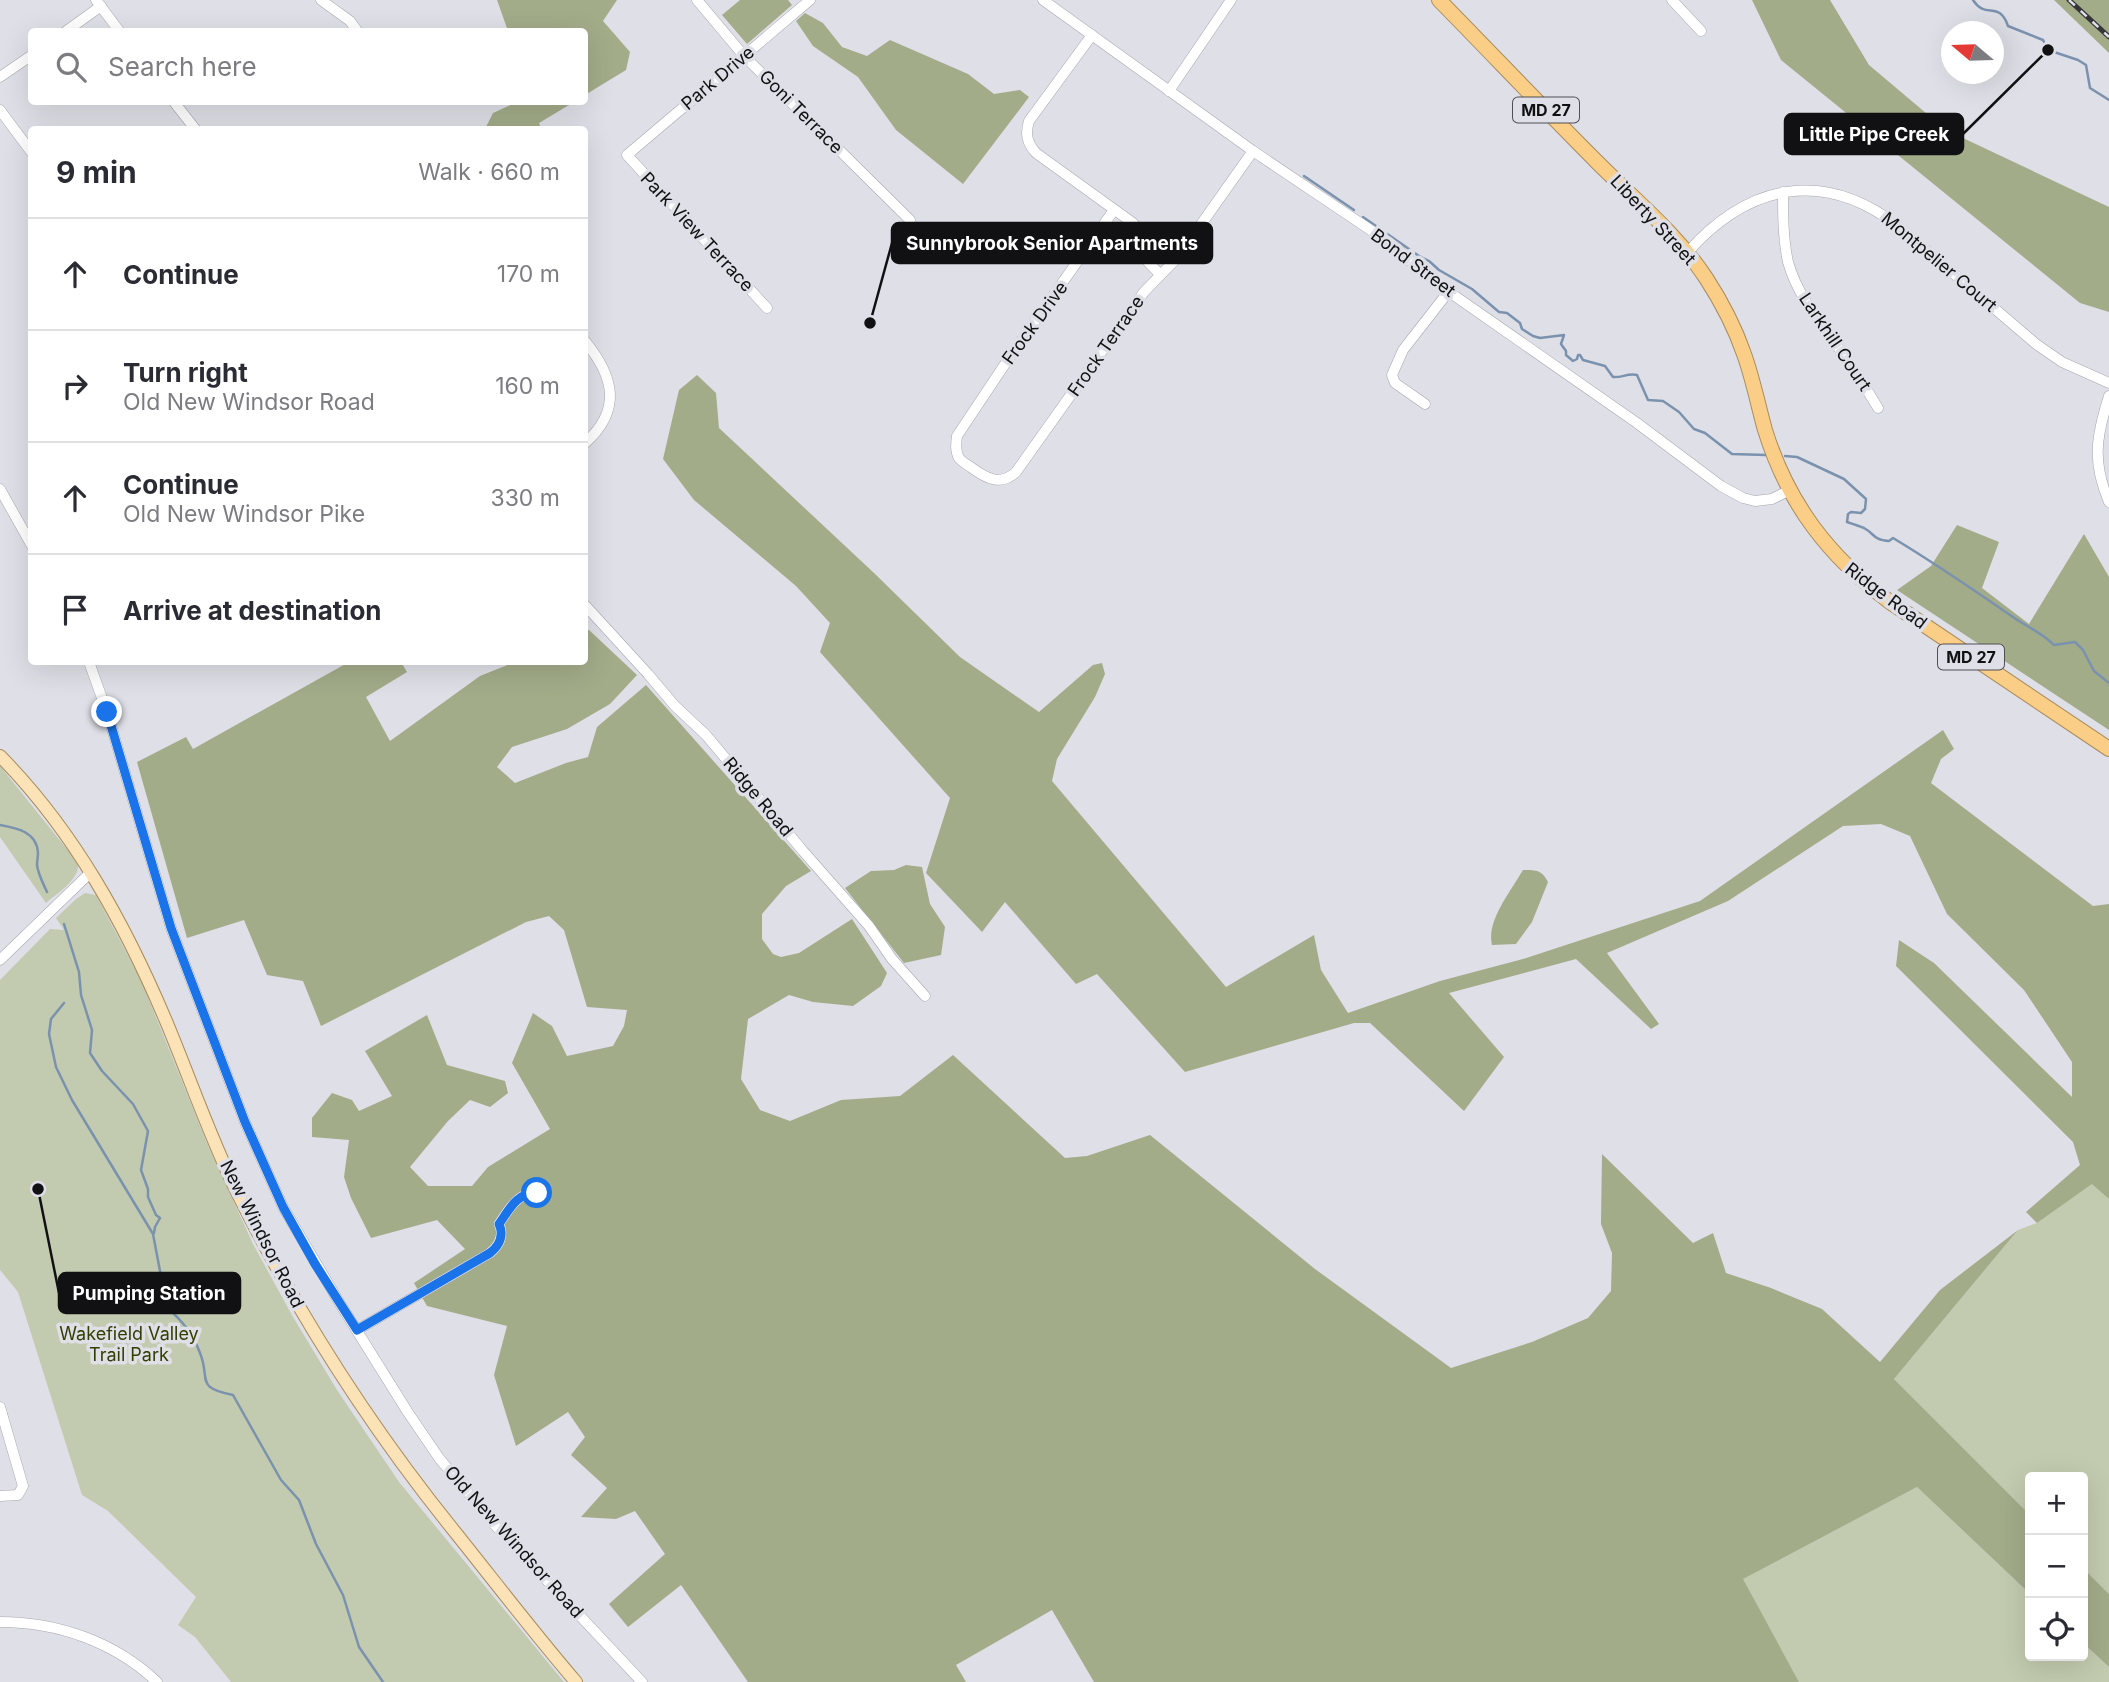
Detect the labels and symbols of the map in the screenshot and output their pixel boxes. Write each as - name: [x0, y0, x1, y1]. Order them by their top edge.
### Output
- north arrow: [1941, 21, 2004, 84]
- street label: Park Drive: [677, 41, 758, 114]
- street label: Goni Terrace: [755, 65, 848, 158]
- road number: MD 27: [1513, 97, 1579, 122]
- callout: Little Pipe Creek: [1785, 114, 1963, 154]
- text: Little Pipe Creek: [1799, 123, 1949, 146]
- street label: Park View Terrace: [637, 168, 758, 296]
- street label: Liberty Street: [1606, 170, 1700, 269]
- street label: Montpelier Court: [1878, 207, 2001, 316]
- callout: Sunnybrook Senior Apartments: [892, 223, 1212, 263]
- street label: Bond Street: [1367, 224, 1460, 301]
- text: Sunnybrook Senior Apartments: [906, 232, 1198, 255]
- street label: Frock Drive: [998, 277, 1072, 368]
- street label: Larkhill Court: [1795, 289, 1876, 395]
- street label: Frock Terrace: [1063, 291, 1148, 400]
- street label: Ridge Road: [1841, 558, 1931, 633]
- road number: MD 27: [1938, 644, 2004, 670]
- route end: [91, 696, 122, 727]
- street label: Ridge Road: [719, 753, 798, 841]
- street label: New Windsor Road: [216, 1156, 309, 1311]
- route start: [521, 1177, 552, 1208]
- callout: Pumping Station: [59, 1273, 240, 1313]
- text: Pumping Station: [72, 1282, 226, 1305]
- park label: Wakefield Valley Trail Park: [59, 1323, 199, 1365]
- street label: Old New Windsor Road: [441, 1461, 588, 1622]

